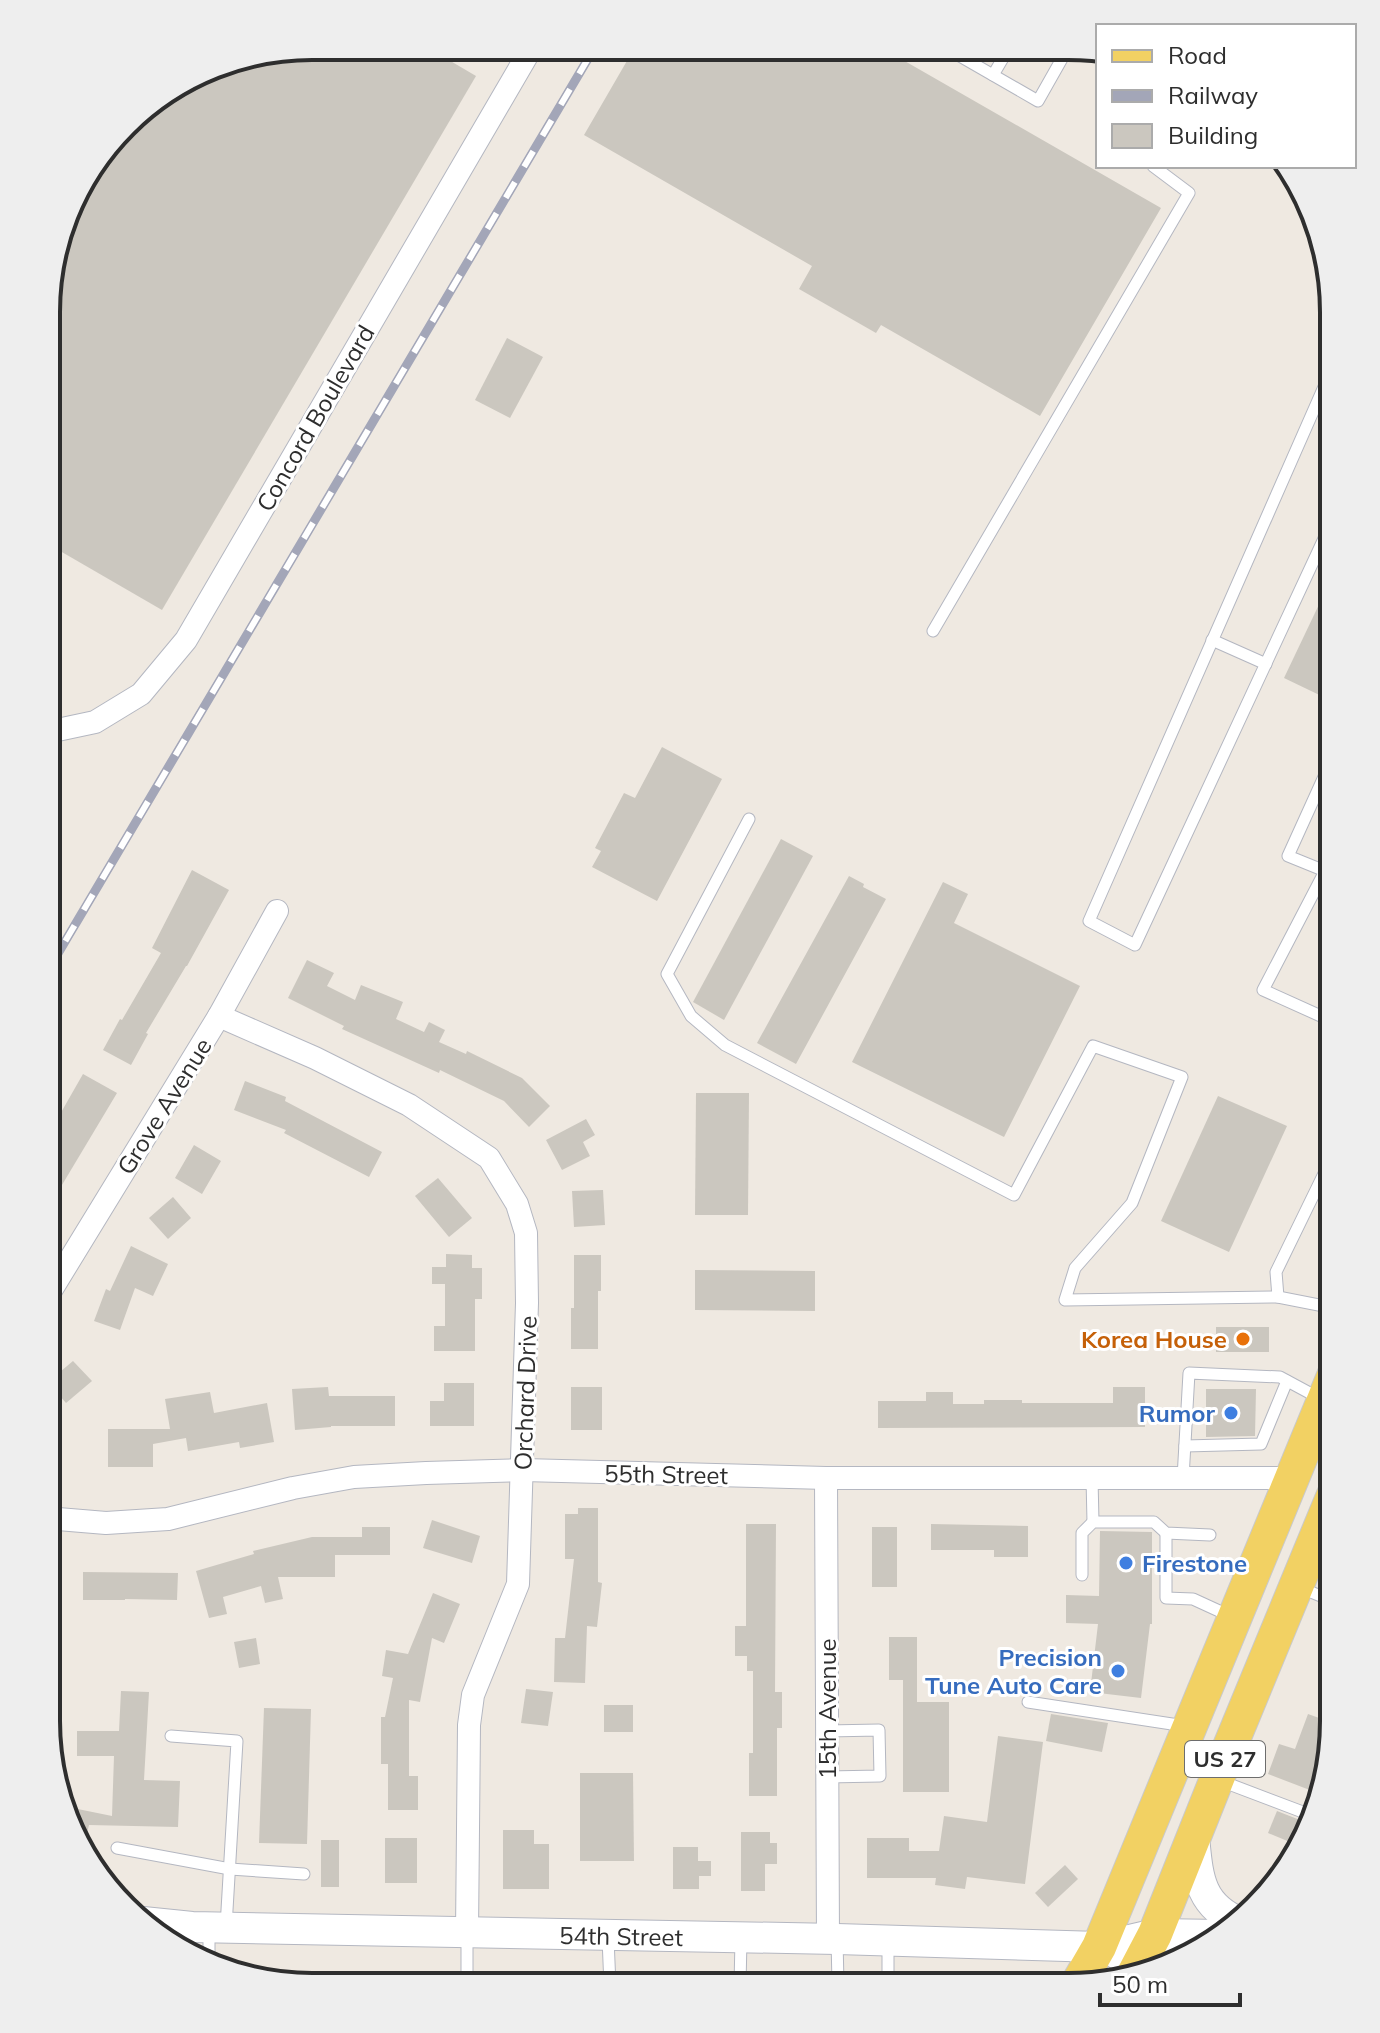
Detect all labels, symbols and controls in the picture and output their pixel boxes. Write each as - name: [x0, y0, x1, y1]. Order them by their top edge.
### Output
- legend: [1096, 24, 1356, 168]
- text: Road: [1168, 40, 1227, 70]
- text: Railway: [1168, 80, 1258, 110]
- text: Building: [1168, 120, 1258, 150]
- street label: Concord Boulevard: [249, 319, 381, 517]
- street label: Grove Avenue: [110, 1032, 218, 1180]
- street label: Orchard Drive: [507, 1315, 543, 1471]
- place label: Korea House: [1081, 1324, 1227, 1354]
- marker: Korea House: [1234, 1330, 1252, 1348]
- place label: Rumor: [1139, 1398, 1216, 1428]
- marker: Rumor: [1222, 1404, 1240, 1422]
- street label: 55th Street: [604, 1458, 728, 1490]
- place label: Firestone: [1142, 1548, 1247, 1578]
- marker: Firestone: [1117, 1554, 1135, 1572]
- street label: 15th Avenue: [812, 1638, 842, 1780]
- place label: Precision Tune Auto Care: [925, 1642, 1102, 1700]
- marker: Precision Tune Auto Care: [1109, 1662, 1127, 1680]
- road number: US 27: [1185, 1741, 1265, 1777]
- street label: 54th Street: [559, 1920, 683, 1952]
- scale bar: [1100, 1957, 1240, 2007]
- text: 50 m: [1112, 1969, 1168, 1999]

